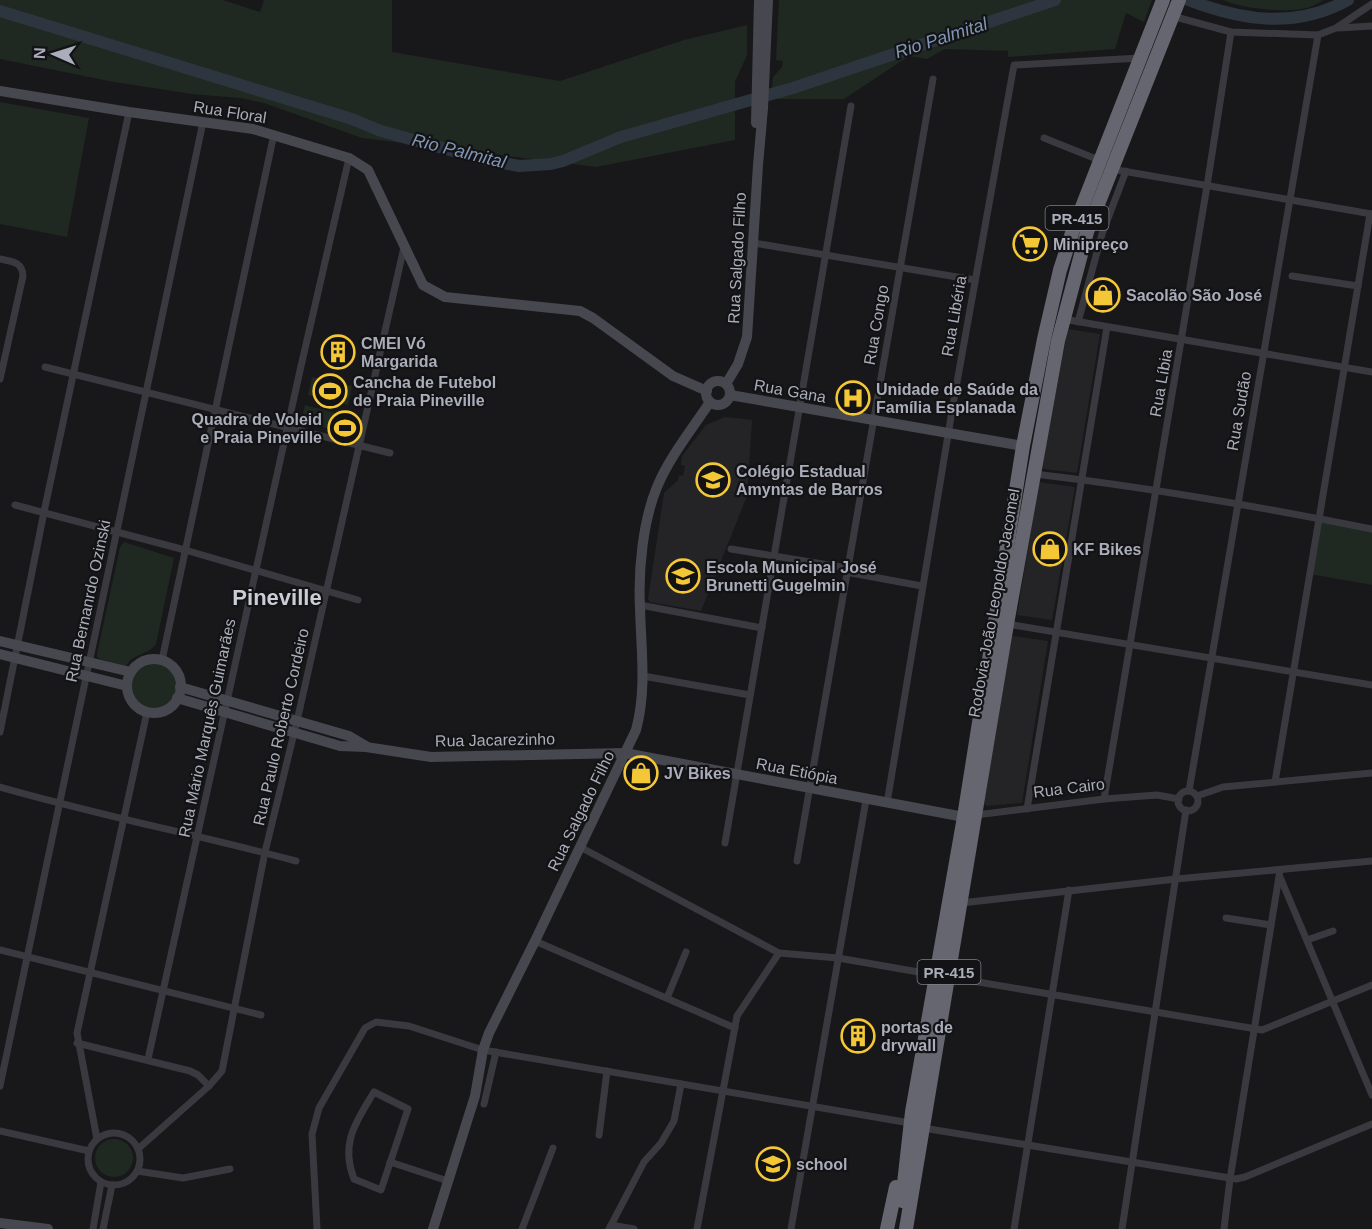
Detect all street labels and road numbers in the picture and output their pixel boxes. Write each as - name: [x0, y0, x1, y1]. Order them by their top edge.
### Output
- street label: Rua Floral: [192, 98, 268, 126]
- street label: Rua Salgado Filho: [725, 192, 749, 324]
- road number: PR-415: [1046, 206, 1108, 230]
- street label: Rua Libéria: [939, 274, 969, 358]
- street label: Rua Congo: [861, 284, 891, 366]
- street label: Rua Líbia: [1147, 348, 1175, 418]
- street label: Rua Sudão: [1224, 370, 1254, 452]
- street label: Rua Gana: [753, 376, 827, 406]
- street label: Rodovia João Leopoldo Jacomel: [965, 487, 1023, 719]
- street label: Rua Bernanrdo Ozinski: [62, 518, 114, 684]
- street label: Rua Mário Marquês Guimarães: [175, 617, 239, 839]
- street label: Rua Paulo Roberto Cordeiro: [250, 627, 312, 827]
- street label: Rua Jacarezinho: [435, 730, 555, 750]
- street label: Rua Salgado Filho: [545, 748, 618, 874]
- street label: Rua Etiópia: [755, 755, 839, 787]
- street label: Rua Cairo: [1032, 775, 1106, 801]
- road number: PR-415: [918, 960, 980, 984]

